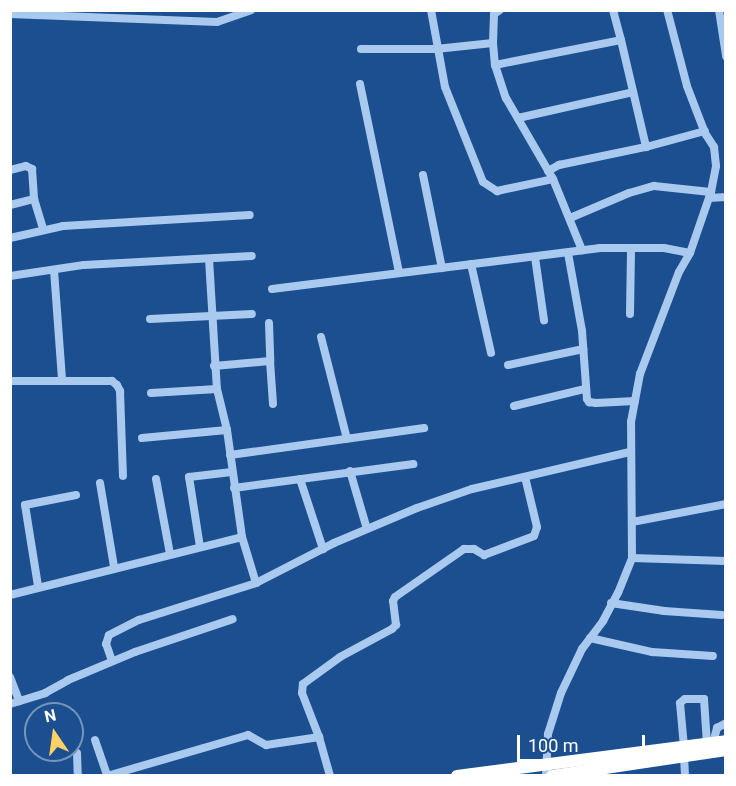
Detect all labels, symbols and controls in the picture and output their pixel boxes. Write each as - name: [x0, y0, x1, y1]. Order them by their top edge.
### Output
- north arrow: [24, 702, 84, 762]
- text: N: [43, 705, 58, 726]
- scale bar: [520, 723, 648, 761]
- text: 100 m: [528, 735, 579, 756]

